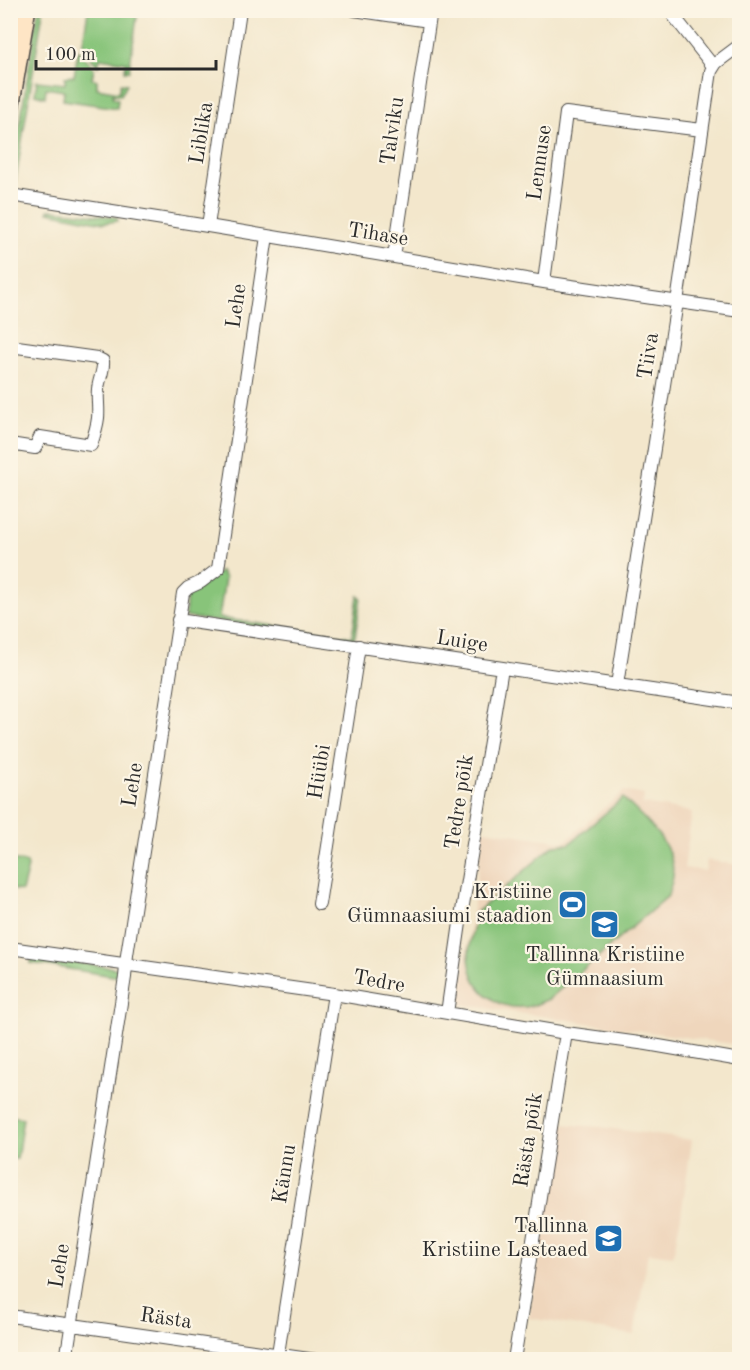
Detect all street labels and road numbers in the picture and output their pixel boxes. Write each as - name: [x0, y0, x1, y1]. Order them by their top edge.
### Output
- street label: Talviku: [378, 95, 408, 167]
- street label: Liblika: [187, 100, 217, 166]
- street label: Lennuse: [524, 124, 556, 202]
- street label: Tihase: [346, 220, 410, 250]
- street label: Lehe: [223, 282, 251, 330]
- street label: Tiiva: [635, 331, 663, 381]
- street label: Luige: [435, 628, 489, 656]
- street label: Hüübi: [305, 743, 335, 801]
- street label: Tedre põik: [442, 753, 478, 851]
- street label: Lehe: [119, 761, 147, 809]
- street label: Tedre: [351, 967, 407, 997]
- street label: Rästa põik: [511, 1091, 547, 1189]
- street label: Kännu: [270, 1143, 300, 1205]
- street label: Lehe: [46, 1242, 74, 1290]
- street label: Rästa: [139, 1305, 193, 1333]

